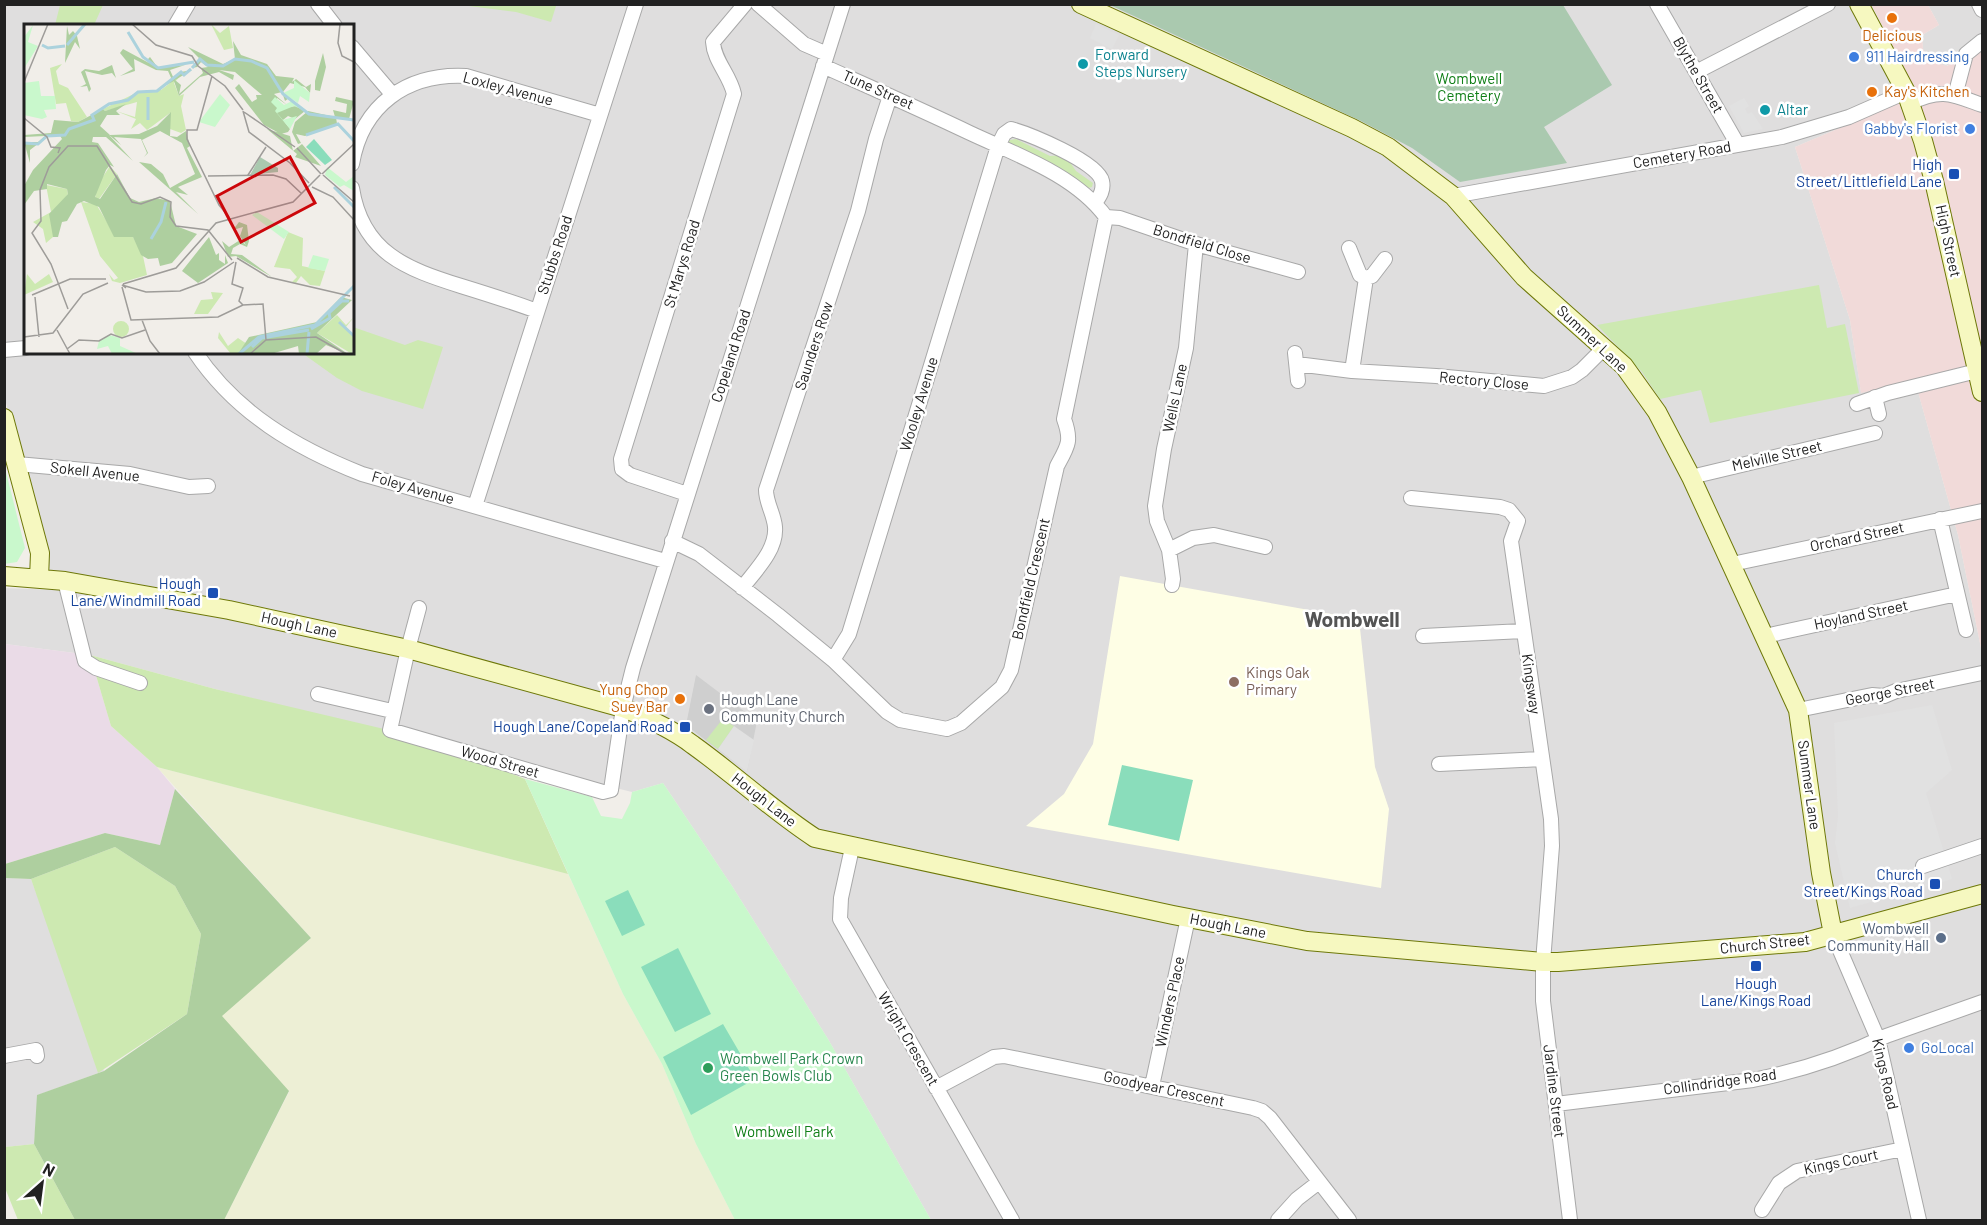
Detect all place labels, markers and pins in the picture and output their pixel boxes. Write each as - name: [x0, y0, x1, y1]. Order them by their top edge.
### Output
- marker: Delicious: [1885, 11, 1899, 25]
- place label: Delicious: [1862, 26, 1922, 44]
- place label: Forward Steps Nursery: [1095, 45, 1187, 80]
- place label: 911 Hairdressing: [1866, 47, 1969, 65]
- marker: 911 Hairdressing: [1847, 50, 1861, 64]
- marker: Forward Steps Nursery: [1076, 57, 1090, 71]
- place label: Kay's Kitchen: [1884, 82, 1970, 100]
- marker: Kay's Kitchen: [1865, 85, 1879, 99]
- place label: Altar: [1777, 100, 1809, 118]
- marker: Altar: [1758, 103, 1772, 117]
- place label: Gabby's Florist: [1864, 119, 1958, 137]
- marker: Gabby's Florist: [1963, 122, 1977, 136]
- place label: High Street/Littlefield Lane: [1796, 155, 1942, 190]
- marker: High Street/Littlefield Lane: [1947, 167, 1961, 181]
- place label: Hough Lane/Windmill Road: [70, 574, 201, 609]
- marker: Hough Lane/Windmill Road: [206, 586, 220, 600]
- place label: Kings Oak Primary: [1246, 663, 1310, 698]
- marker: Kings Oak Primary: [1227, 675, 1241, 689]
- place label: Yung Chop Suey Bar: [599, 680, 669, 715]
- place label: Hough Lane Community Church: [721, 690, 845, 725]
- marker: Yung Chop Suey Bar: [673, 692, 687, 706]
- marker: Hough Lane Community Church: [702, 702, 716, 716]
- place label: Hough Lane/Copeland Road: [493, 717, 673, 735]
- marker: Hough Lane/Copeland Road: [678, 720, 692, 734]
- place label: Church Street/Kings Road: [1804, 865, 1923, 900]
- marker: Church Street/Kings Road: [1928, 877, 1942, 891]
- place label: Wombwell Community Hall: [1827, 919, 1929, 954]
- marker: Wombwell Community Hall: [1934, 931, 1948, 945]
- marker: Hough Lane/Kings Road: [1749, 959, 1763, 973]
- place label: Hough Lane/Kings Road: [1701, 974, 1811, 1009]
- place label: GoLocal: [1921, 1038, 1974, 1056]
- marker: GoLocal: [1902, 1041, 1916, 1055]
- place label: Wombwell Park Crown Green Bowls Club: [720, 1049, 863, 1084]
- marker: Wombwell Park Crown Green Bowls Club: [701, 1061, 715, 1075]

